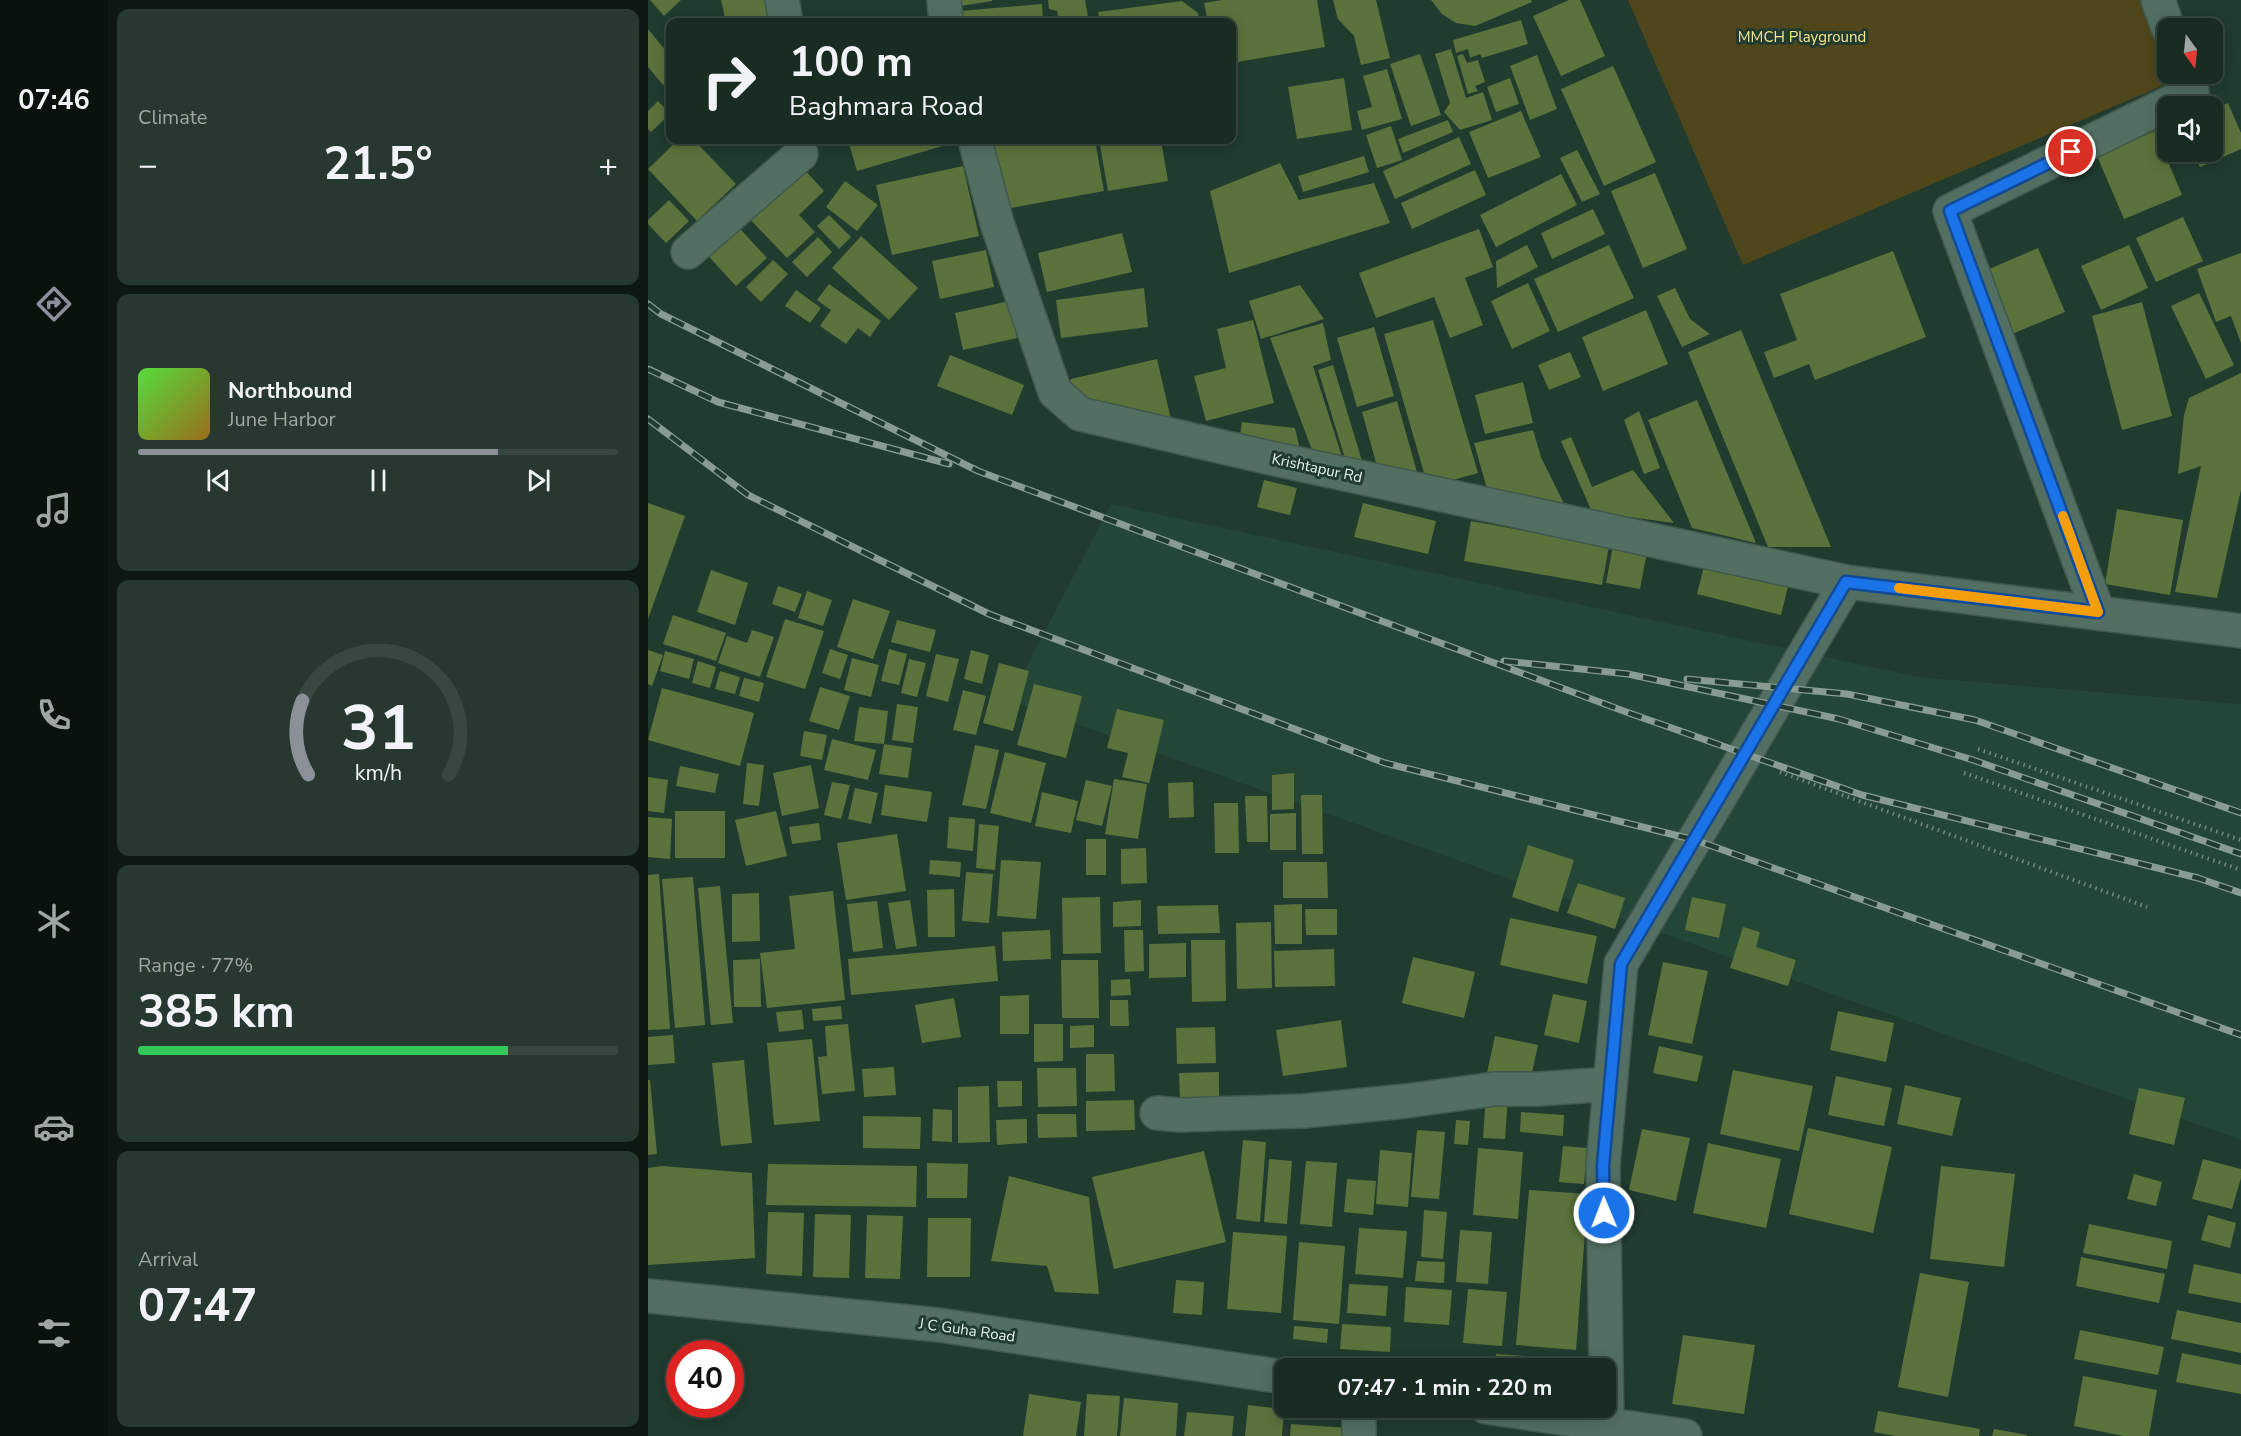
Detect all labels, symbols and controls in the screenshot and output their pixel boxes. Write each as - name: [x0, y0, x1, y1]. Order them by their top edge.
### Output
- north arrow: [2157, 18, 2223, 84]
- map controls: [2157, 18, 2223, 162]
- park label: MMCH Playground: [1738, 27, 1866, 47]
- text: 100 m: [789, 34, 913, 91]
- icon: right: [690, 42, 768, 120]
- text: 07:46: [18, 82, 90, 119]
- text: Baghmara Road: [789, 88, 984, 125]
- button: sound: [2157, 96, 2223, 162]
- text: Climate: [138, 104, 207, 131]
- pin: [2045, 126, 2096, 177]
- text: 21.5°: [323, 134, 433, 195]
- icon: arrive: [2054, 135, 2087, 168]
- text: −: [138, 143, 158, 188]
- text: +: [598, 143, 618, 188]
- icon: directions: [33, 283, 75, 325]
- text: Northbound: [228, 376, 352, 406]
- text: June Harbor: [228, 406, 336, 433]
- street label: Krishtapur Rd: [1270, 449, 1364, 487]
- icon: previous: [202, 464, 235, 497]
- icon: pause: [362, 464, 395, 497]
- icon: next: [522, 464, 555, 497]
- icon: music: [33, 489, 75, 531]
- text: 31: [341, 686, 415, 771]
- icon: phone: [33, 694, 75, 736]
- text: km/h: [354, 758, 402, 788]
- icon: climate: [33, 900, 75, 942]
- text: Range · 77%: [138, 952, 253, 979]
- text: 385 km: [138, 982, 295, 1043]
- icon: car: [33, 1106, 75, 1148]
- position arrow: [1572, 1181, 1636, 1245]
- text: Arrival: [138, 1246, 198, 1273]
- text: 07:47: [138, 1276, 257, 1337]
- icon: filters: [33, 1312, 75, 1354]
- street label: J C Guha Road: [916, 1313, 1017, 1347]
- speed limit sign: 40: [666, 1340, 744, 1418]
- text: 07:47 · 1 min · 220 m: [1338, 1373, 1552, 1403]

